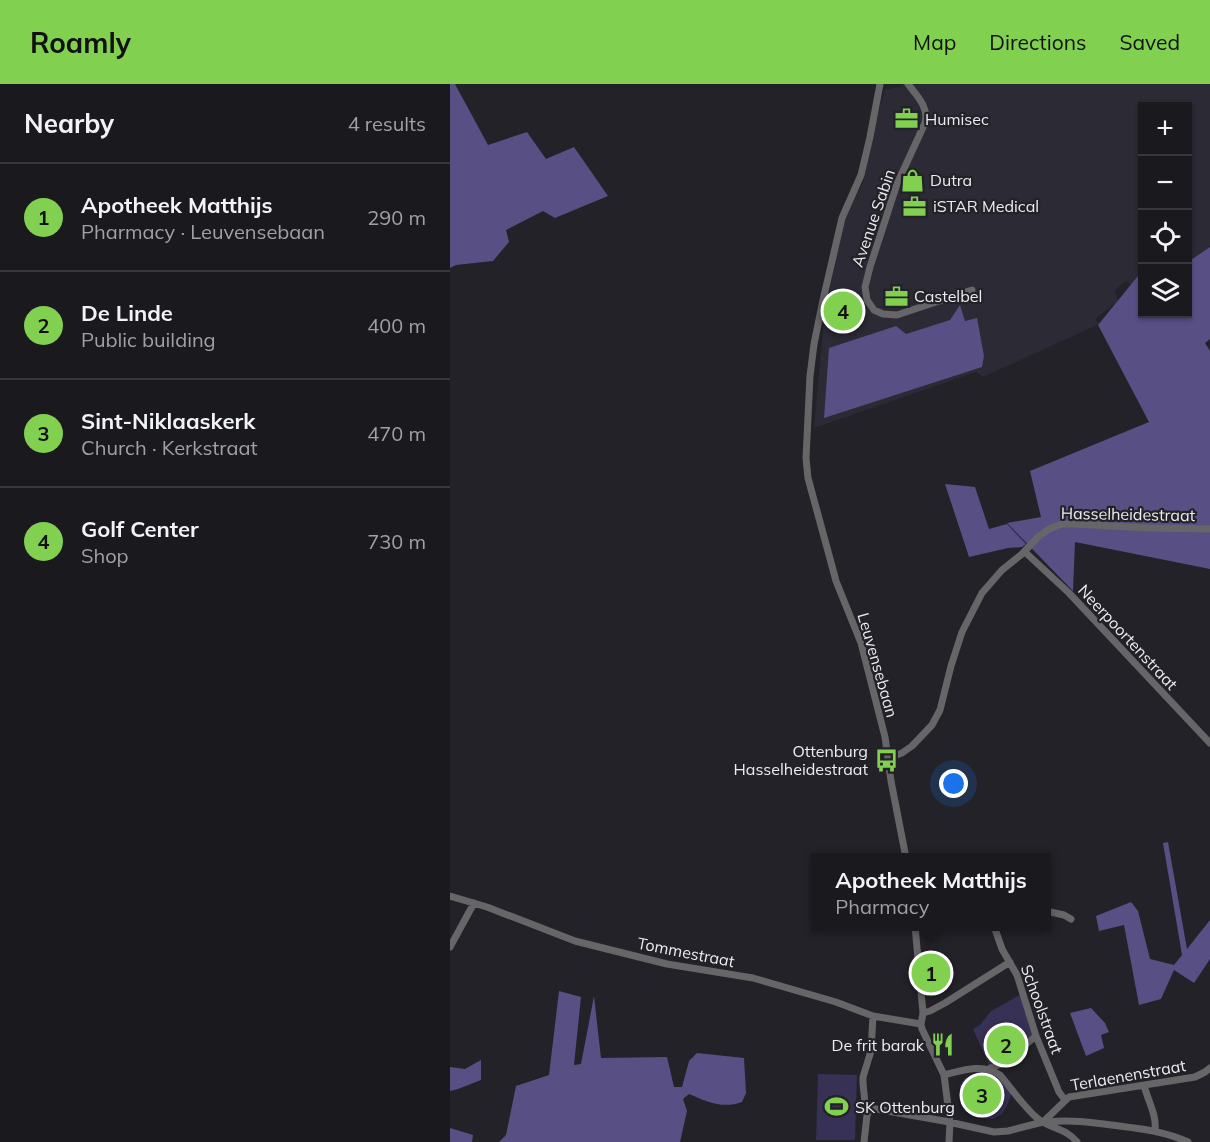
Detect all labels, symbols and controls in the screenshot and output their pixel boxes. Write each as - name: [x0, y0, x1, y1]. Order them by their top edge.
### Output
- text: Roamly: [30, 25, 131, 60]
- text: Map: [913, 29, 956, 55]
- text: Directions: [989, 29, 1086, 55]
- text: Saved: [1119, 29, 1180, 55]
- map controls: [1138, 102, 1192, 318]
- button: +: [1138, 102, 1192, 156]
- office icon: Humisec: [894, 106, 920, 132]
- text: Nearby: [24, 107, 114, 140]
- place label: Humisec: [925, 109, 989, 129]
- text: 4 results: [348, 111, 426, 136]
- button: −: [1138, 156, 1192, 210]
- street label: Avenue Sabin: [847, 166, 899, 270]
- shop icon: Dutra: [899, 167, 925, 193]
- place label: Dutra: [930, 170, 972, 190]
- text: Apotheek Matthijs: [81, 191, 273, 219]
- office icon: iSTAR Medical: [902, 193, 928, 219]
- place label: iSTAR Medical: [933, 196, 1039, 216]
- text: 1: [38, 205, 50, 230]
- text: 290 m: [367, 205, 426, 230]
- button: locate: [1138, 210, 1192, 264]
- text: Pharmacy · Leuvensebaan: [81, 219, 325, 244]
- button: layers: [1138, 264, 1192, 318]
- office icon: Castelbel: [883, 283, 909, 309]
- place label: Castelbel: [914, 286, 982, 306]
- pin: 4: [824, 288, 862, 334]
- text: De Linde: [81, 299, 173, 327]
- text: 2: [38, 313, 50, 338]
- text: 400 m: [367, 313, 426, 338]
- text: Public building: [81, 327, 216, 352]
- text: Sint-Niklaaskerk: [81, 407, 255, 435]
- text: 3: [38, 421, 50, 446]
- text: 470 m: [367, 421, 426, 446]
- text: Church · Kerkstraat: [81, 435, 257, 460]
- street label: Hasselheidestraat: [1061, 503, 1196, 525]
- text: Golf Center: [81, 515, 199, 543]
- text: 4: [38, 529, 50, 554]
- text: 730 m: [367, 529, 426, 554]
- text: Shop: [81, 543, 129, 568]
- street label: Neerpoortenstraat: [1074, 580, 1182, 694]
- street label: Leuvensebaan: [854, 610, 902, 720]
- place label: Ottenburg Hasselheidestraat: [734, 741, 868, 779]
- bus stop icon: Ottenburg Hasselheidestraat: [873, 747, 899, 773]
- your location: [939, 769, 968, 798]
- popup: [811, 853, 1051, 931]
- text: Apotheek Matthijs: [835, 866, 1027, 894]
- text: Pharmacy: [835, 894, 929, 919]
- street label: Tommestraat: [636, 933, 737, 971]
- pin: 1: [912, 950, 950, 996]
- street label: Schoolstraat: [1017, 962, 1067, 1057]
- pin: 2: [986, 1022, 1026, 1068]
- restaurant icon: De frit barak: [929, 1032, 955, 1058]
- place label: De frit barak: [832, 1035, 925, 1055]
- street label: Terlaenenstraat: [1069, 1055, 1187, 1095]
- pin: 3: [962, 1072, 1002, 1118]
- sports icon: SK Ottenburg: [824, 1094, 850, 1120]
- place label: SK Ottenburg: [855, 1097, 955, 1117]

